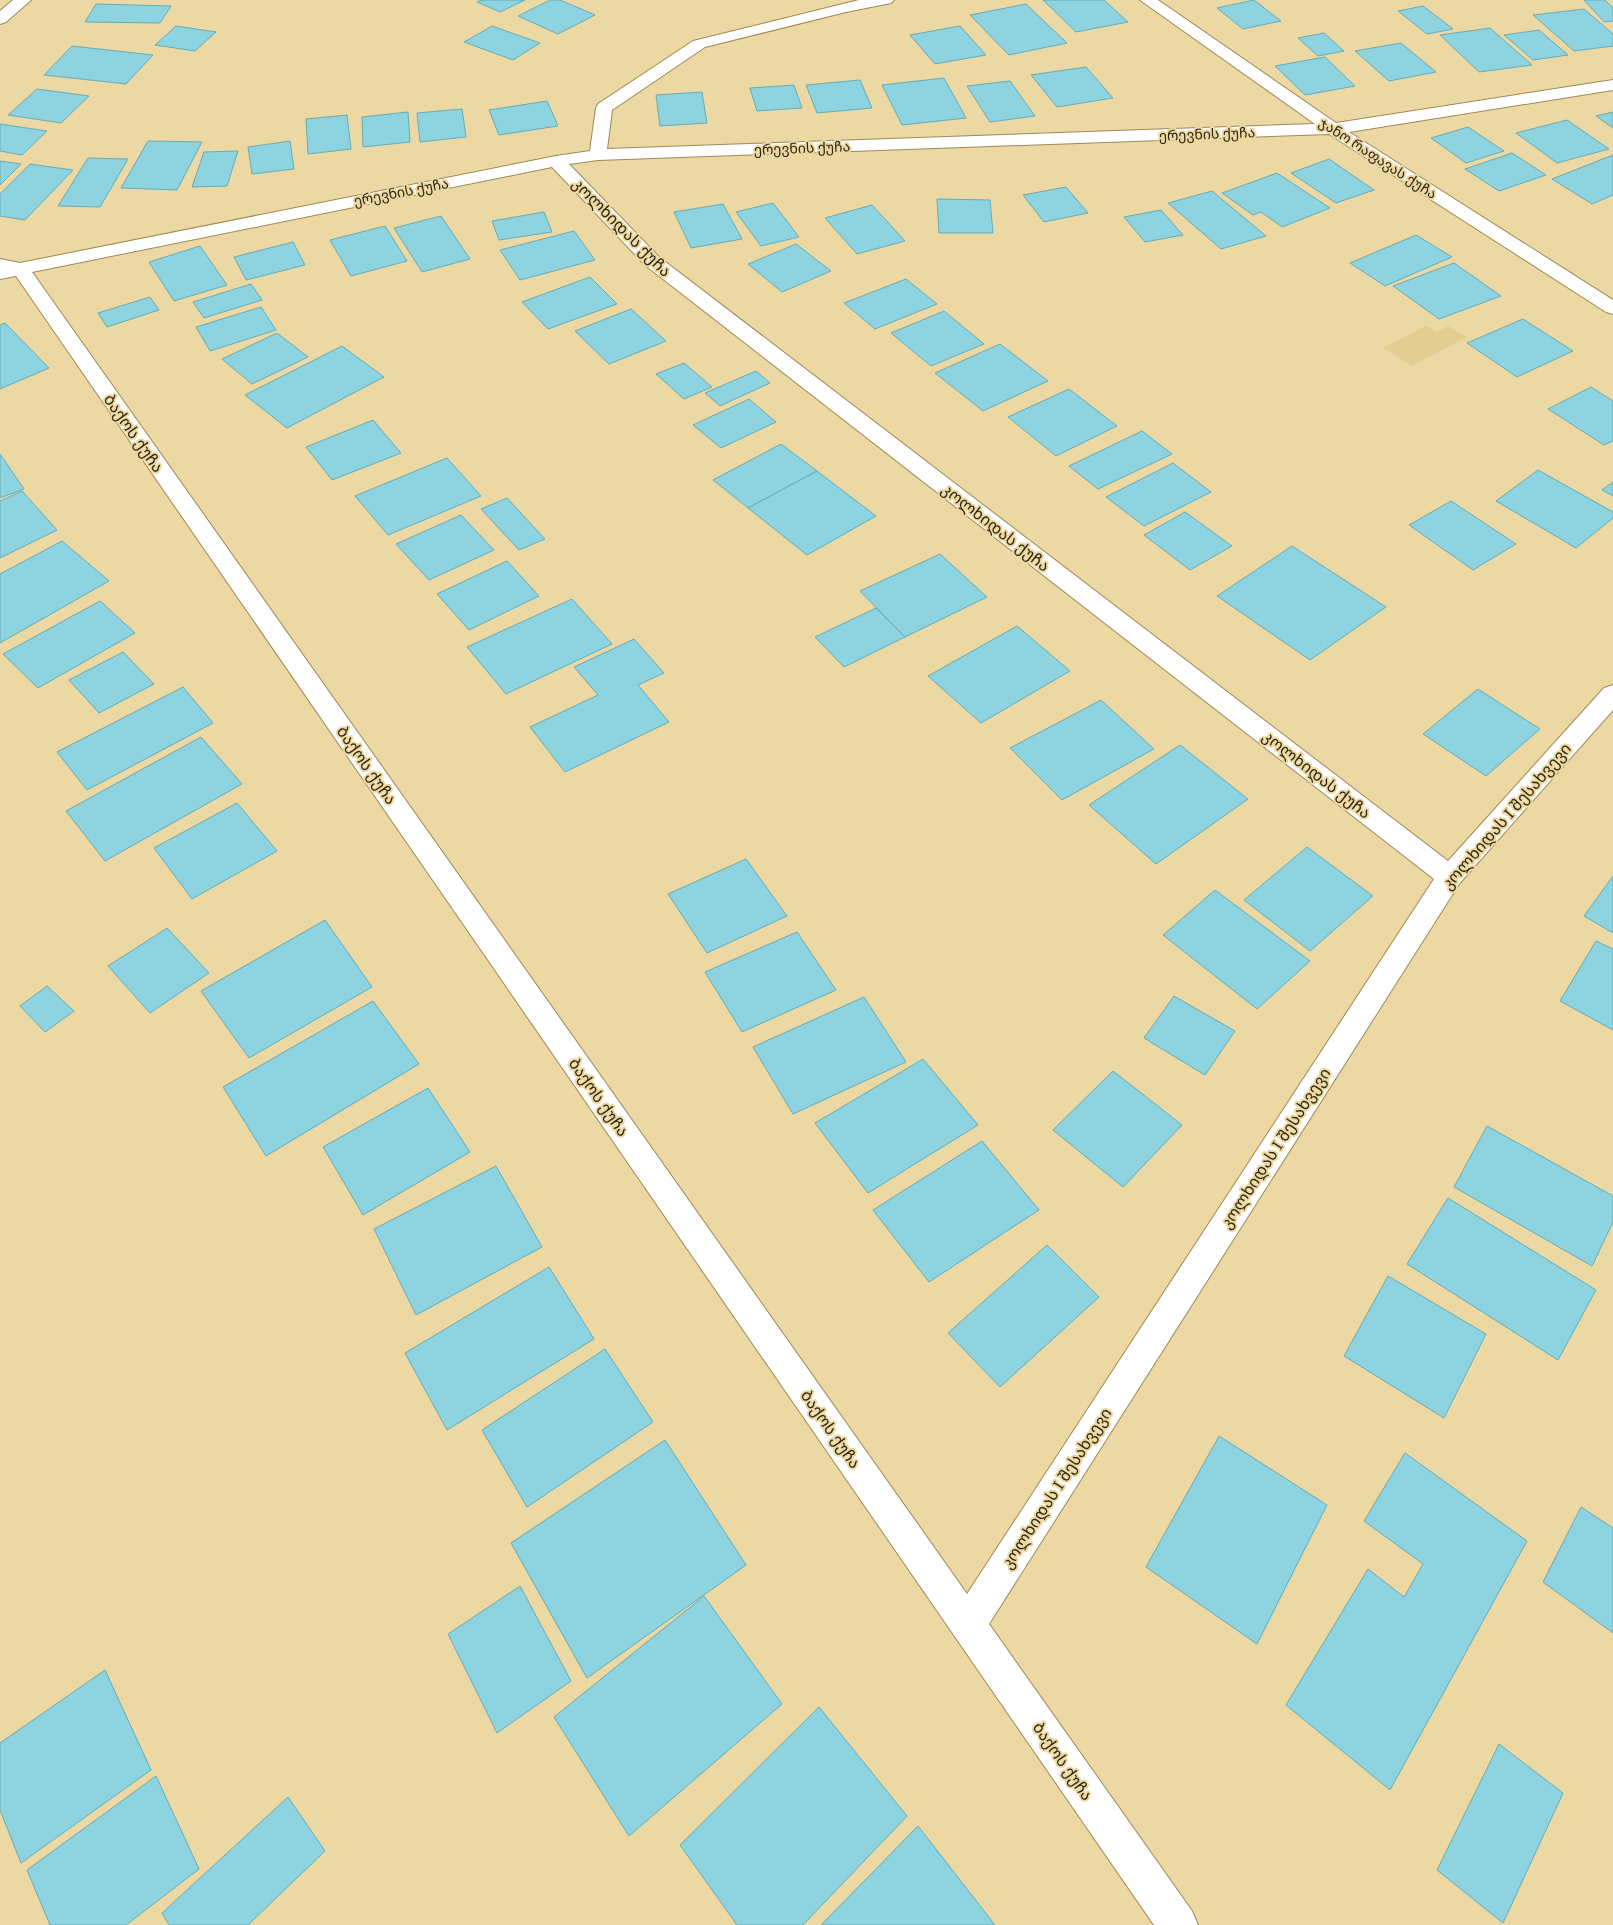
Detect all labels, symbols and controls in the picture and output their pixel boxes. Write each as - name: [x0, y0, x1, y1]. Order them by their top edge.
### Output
- street label: ჯანო რაფავას ქუჩა: [1315, 112, 1441, 204]
- street label: ერევნის ქუჩა: [1159, 122, 1255, 146]
- street label: ერევნის ქუჩა: [754, 136, 850, 160]
- street label: ერევნის ქუჩა: [352, 173, 450, 211]
- street label: კოლხიდას ქუჩა: [568, 173, 676, 281]
- street label: ბაქოს ქუჩა: [99, 389, 169, 477]
- street label: კოლხიდას ქუჩა: [937, 478, 1055, 576]
- street label: ბაქოს ქუჩა: [332, 721, 402, 809]
- street label: კოლხიდას ქუჩა: [1258, 725, 1376, 823]
- street label: კოლხიდას I შესახვევი: [1436, 738, 1576, 894]
- street label: ბაქოს ქუჩა: [564, 1053, 634, 1141]
- street label: კოლხიდას I შესახვევი: [1215, 1063, 1335, 1233]
- street label: ბაქოს ქუჩა: [796, 1385, 866, 1473]
- street label: კოლხიდას I შესახვევი: [996, 1403, 1116, 1573]
- street label: ბაქოს ქუჩა: [1028, 1717, 1098, 1805]

